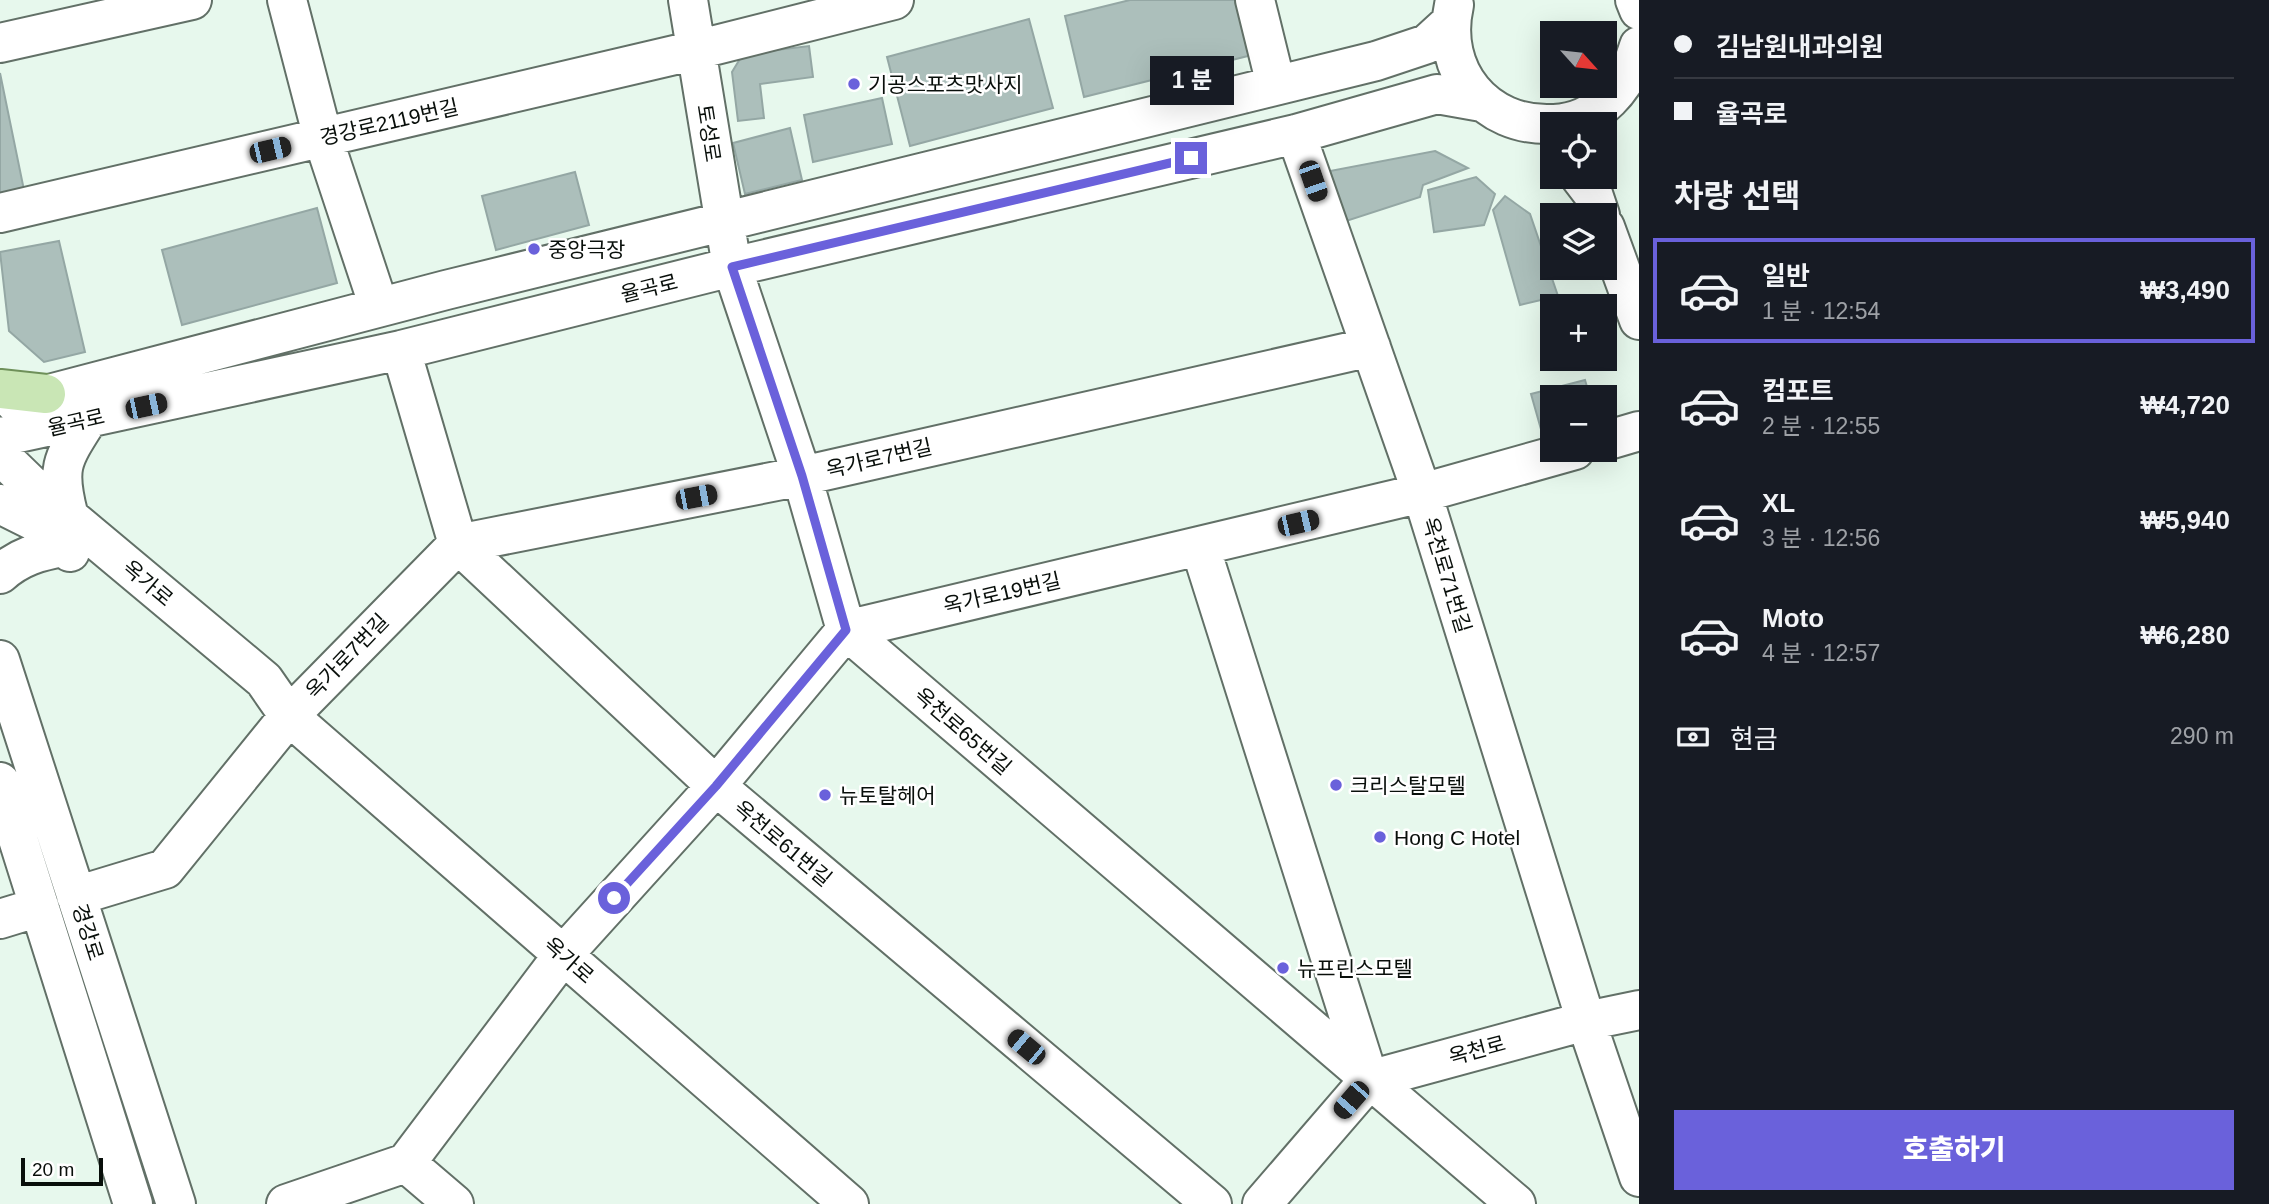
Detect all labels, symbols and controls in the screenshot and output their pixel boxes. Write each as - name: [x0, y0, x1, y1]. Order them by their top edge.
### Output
- north arrow: [1540, 21, 1617, 98]
- map controls: [1540, 21, 1617, 462]
- text: 김남원내과의원: [1716, 32, 1883, 62]
- callout: 1 분: [1149, 57, 1233, 106]
- text: 1 분: [1172, 67, 1212, 93]
- place label: 기공스포츠맛사지: [868, 73, 1023, 96]
- marker: 기공스포츠맛사지: [846, 76, 862, 92]
- street label: 경강로2119번길: [317, 95, 461, 149]
- text: 율곡로: [1716, 99, 1788, 129]
- street label: 토성로: [693, 103, 725, 163]
- button: locate: [1540, 112, 1617, 189]
- car: [248, 135, 293, 165]
- route end: [1175, 142, 1207, 174]
- car: [1297, 158, 1330, 204]
- text: 차량 선택: [1674, 178, 1801, 214]
- button: layers: [1540, 203, 1617, 280]
- place label: 중앙극장: [548, 238, 625, 261]
- marker: 중앙극장: [526, 241, 542, 257]
- icon: car: [1678, 259, 1741, 322]
- text: 일반: [1762, 261, 1810, 291]
- street label: 율곡로: [618, 270, 680, 306]
- text: ₩3,490: [2140, 275, 2230, 305]
- button: +: [1540, 294, 1617, 371]
- text: 1 분 · 12:54: [1762, 298, 1880, 324]
- icon: car: [1678, 374, 1741, 437]
- text: 컴포트: [1762, 376, 1834, 406]
- button: −: [1540, 385, 1617, 462]
- text: ₩4,720: [2140, 390, 2230, 420]
- car: [124, 391, 169, 421]
- street label: 율곡로: [45, 404, 107, 440]
- text: 2 분 · 12:55: [1762, 413, 1880, 439]
- street label: 옥가로7번길: [824, 435, 934, 481]
- car: [674, 483, 719, 511]
- text: XL: [1762, 488, 1795, 518]
- icon: car: [1678, 489, 1741, 552]
- text: ₩5,940: [2140, 505, 2230, 535]
- car: [1276, 508, 1321, 538]
- street label: 옥천로71번길: [1418, 514, 1476, 636]
- text: 3 분 · 12:56: [1762, 525, 1880, 551]
- street label: 옥가로: [118, 556, 178, 610]
- street label: 옥가로19번길: [941, 568, 1063, 618]
- text: Moto: [1762, 603, 1824, 633]
- icon: car: [1678, 604, 1741, 667]
- street label: 옥가로7번길: [301, 609, 393, 703]
- text: ₩6,280: [2140, 620, 2230, 650]
- text: 4 분 · 12:57: [1762, 640, 1880, 666]
- street label: 옥천로65번길: [910, 683, 1016, 779]
- icon: cash: [1674, 718, 1712, 756]
- text: 290 m: [2170, 723, 2234, 749]
- text: 현금: [1730, 724, 1778, 754]
- place label: 크리스탈모텔: [1350, 774, 1466, 797]
- marker: 크리스탈모텔: [1328, 777, 1344, 793]
- place label: 뉴토탈헤어: [839, 784, 936, 807]
- marker: 뉴토탈헤어: [817, 787, 833, 803]
- street label: 옥천로61번길: [730, 796, 836, 890]
- place label: Hong C Hotel: [1394, 826, 1520, 849]
- marker: Hong C Hotel: [1372, 829, 1388, 845]
- route start: [598, 882, 630, 914]
- street label: 경강로: [68, 901, 108, 963]
- street label: 옥가로: [540, 932, 598, 988]
- place label: 뉴프린스모텔: [1297, 957, 1413, 980]
- marker: 뉴프린스모텔: [1275, 960, 1291, 976]
- car: [1004, 1025, 1049, 1069]
- street label: 옥천로: [1446, 1031, 1508, 1069]
- car: [1330, 1077, 1373, 1123]
- button: 호출하기: [1674, 1110, 2234, 1190]
- scale bar: [21, 1155, 103, 1187]
- text: 20 m: [32, 1159, 74, 1180]

